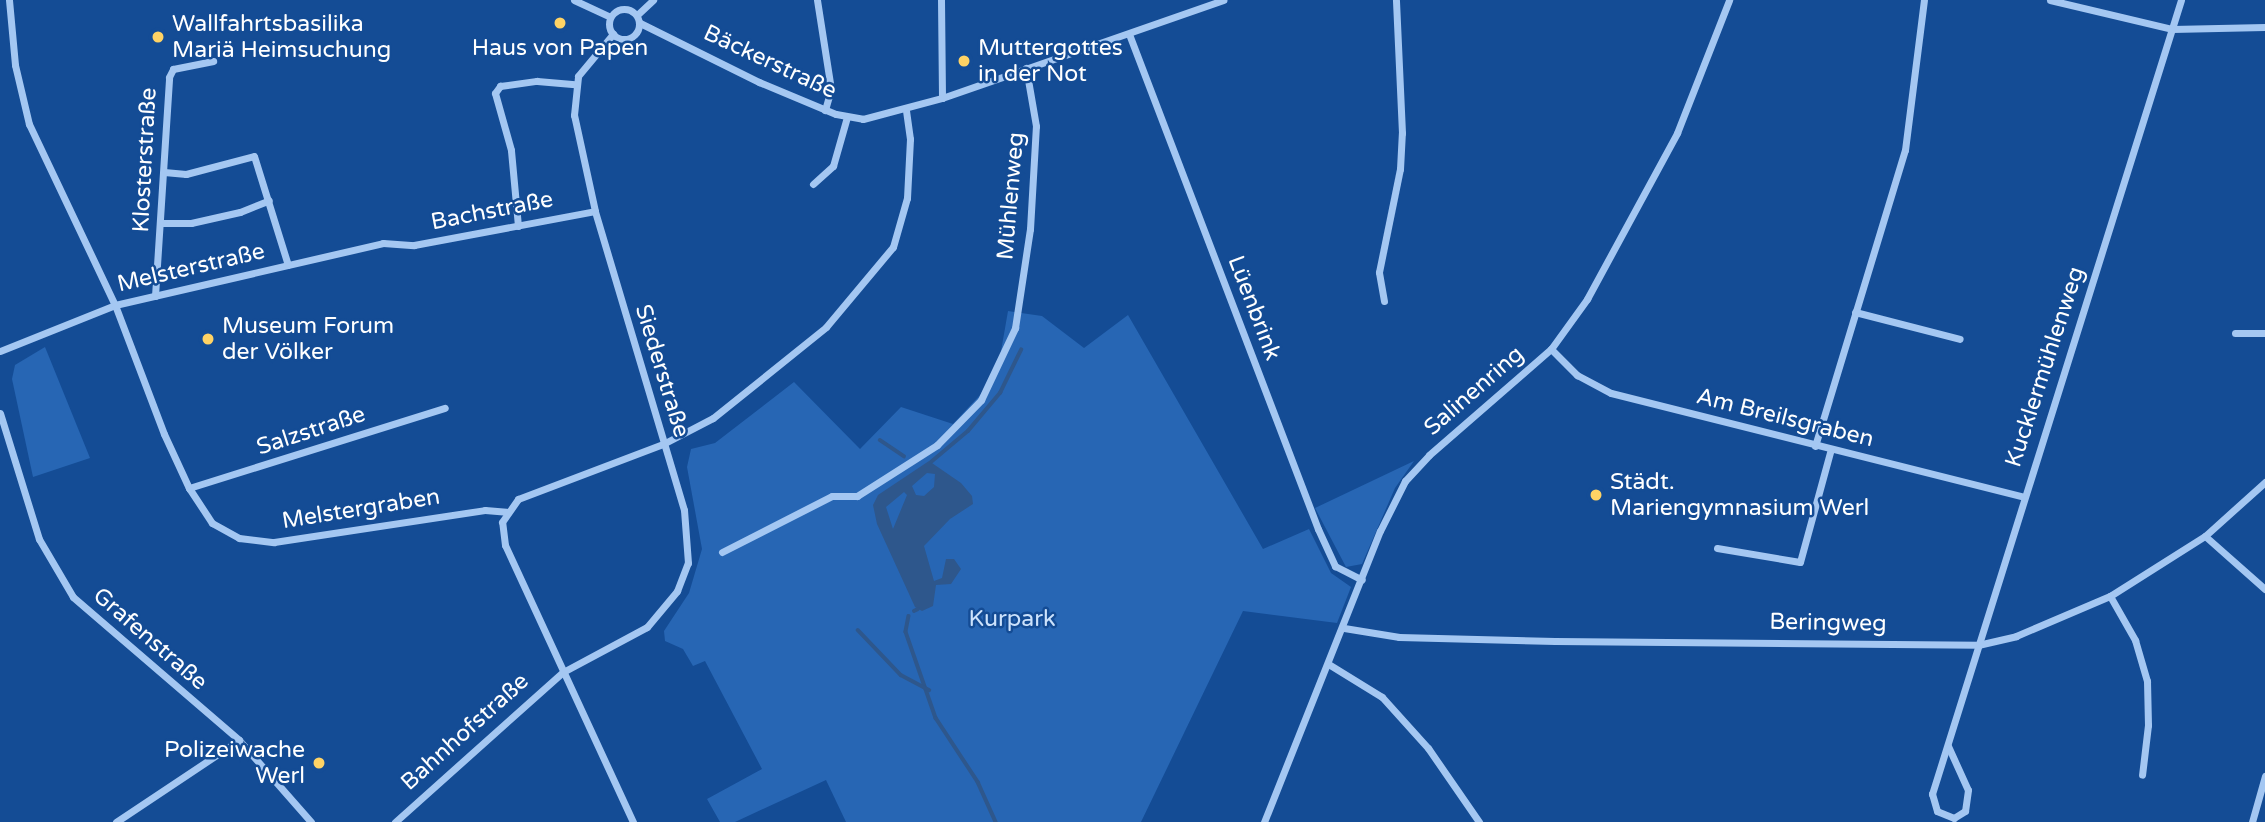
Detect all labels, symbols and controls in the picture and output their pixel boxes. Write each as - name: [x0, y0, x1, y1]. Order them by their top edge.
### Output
- place label: Wallfahrtsbasilika Mariä Heimsuchung: [172, 10, 391, 64]
- marker: Haus von Papen: [552, 15, 568, 31]
- street label: Bäckerstraße: [699, 19, 841, 105]
- marker: Wallfahrtsbasilika Mariä Heimsuchung: [150, 29, 166, 45]
- place label: Haus von Papen: [472, 34, 648, 62]
- place label: Muttergottes in der Not: [978, 34, 1123, 88]
- marker: Muttergottes in der Not: [956, 53, 972, 69]
- street label: Klosterstraße: [127, 87, 163, 233]
- street label: Mühlenweg: [992, 131, 1030, 261]
- street label: Bachstraße: [429, 186, 555, 236]
- street label: Melsterstraße: [115, 238, 267, 298]
- street label: Lüenbrink: [1221, 252, 1287, 364]
- street label: Kucklermühlenweg: [2000, 263, 2090, 471]
- street label: Siederstraße: [629, 301, 695, 441]
- place label: Museum Forum der Völker: [222, 312, 394, 366]
- marker: Museum Forum der Völker: [200, 331, 216, 347]
- street label: Salinenring: [1419, 340, 1529, 442]
- street label: Am Breilsgraben: [1694, 383, 1876, 453]
- street label: Salzstraße: [253, 400, 369, 462]
- place label: Städt. Mariengymnasium Werl: [1610, 468, 1869, 522]
- street label: Melstergraben: [280, 483, 442, 535]
- marker: Städt. Mariengymnasium Werl: [1588, 487, 1604, 503]
- street label: Grafenstraße: [87, 582, 213, 696]
- park label: Kurpark: [968, 605, 1056, 633]
- street label: Beringweg: [1769, 608, 1887, 638]
- street label: Bahnhofstraße: [396, 668, 534, 796]
- place label: Polizeiwache Werl: [164, 736, 305, 790]
- marker: Polizeiwache Werl: [311, 755, 327, 771]

